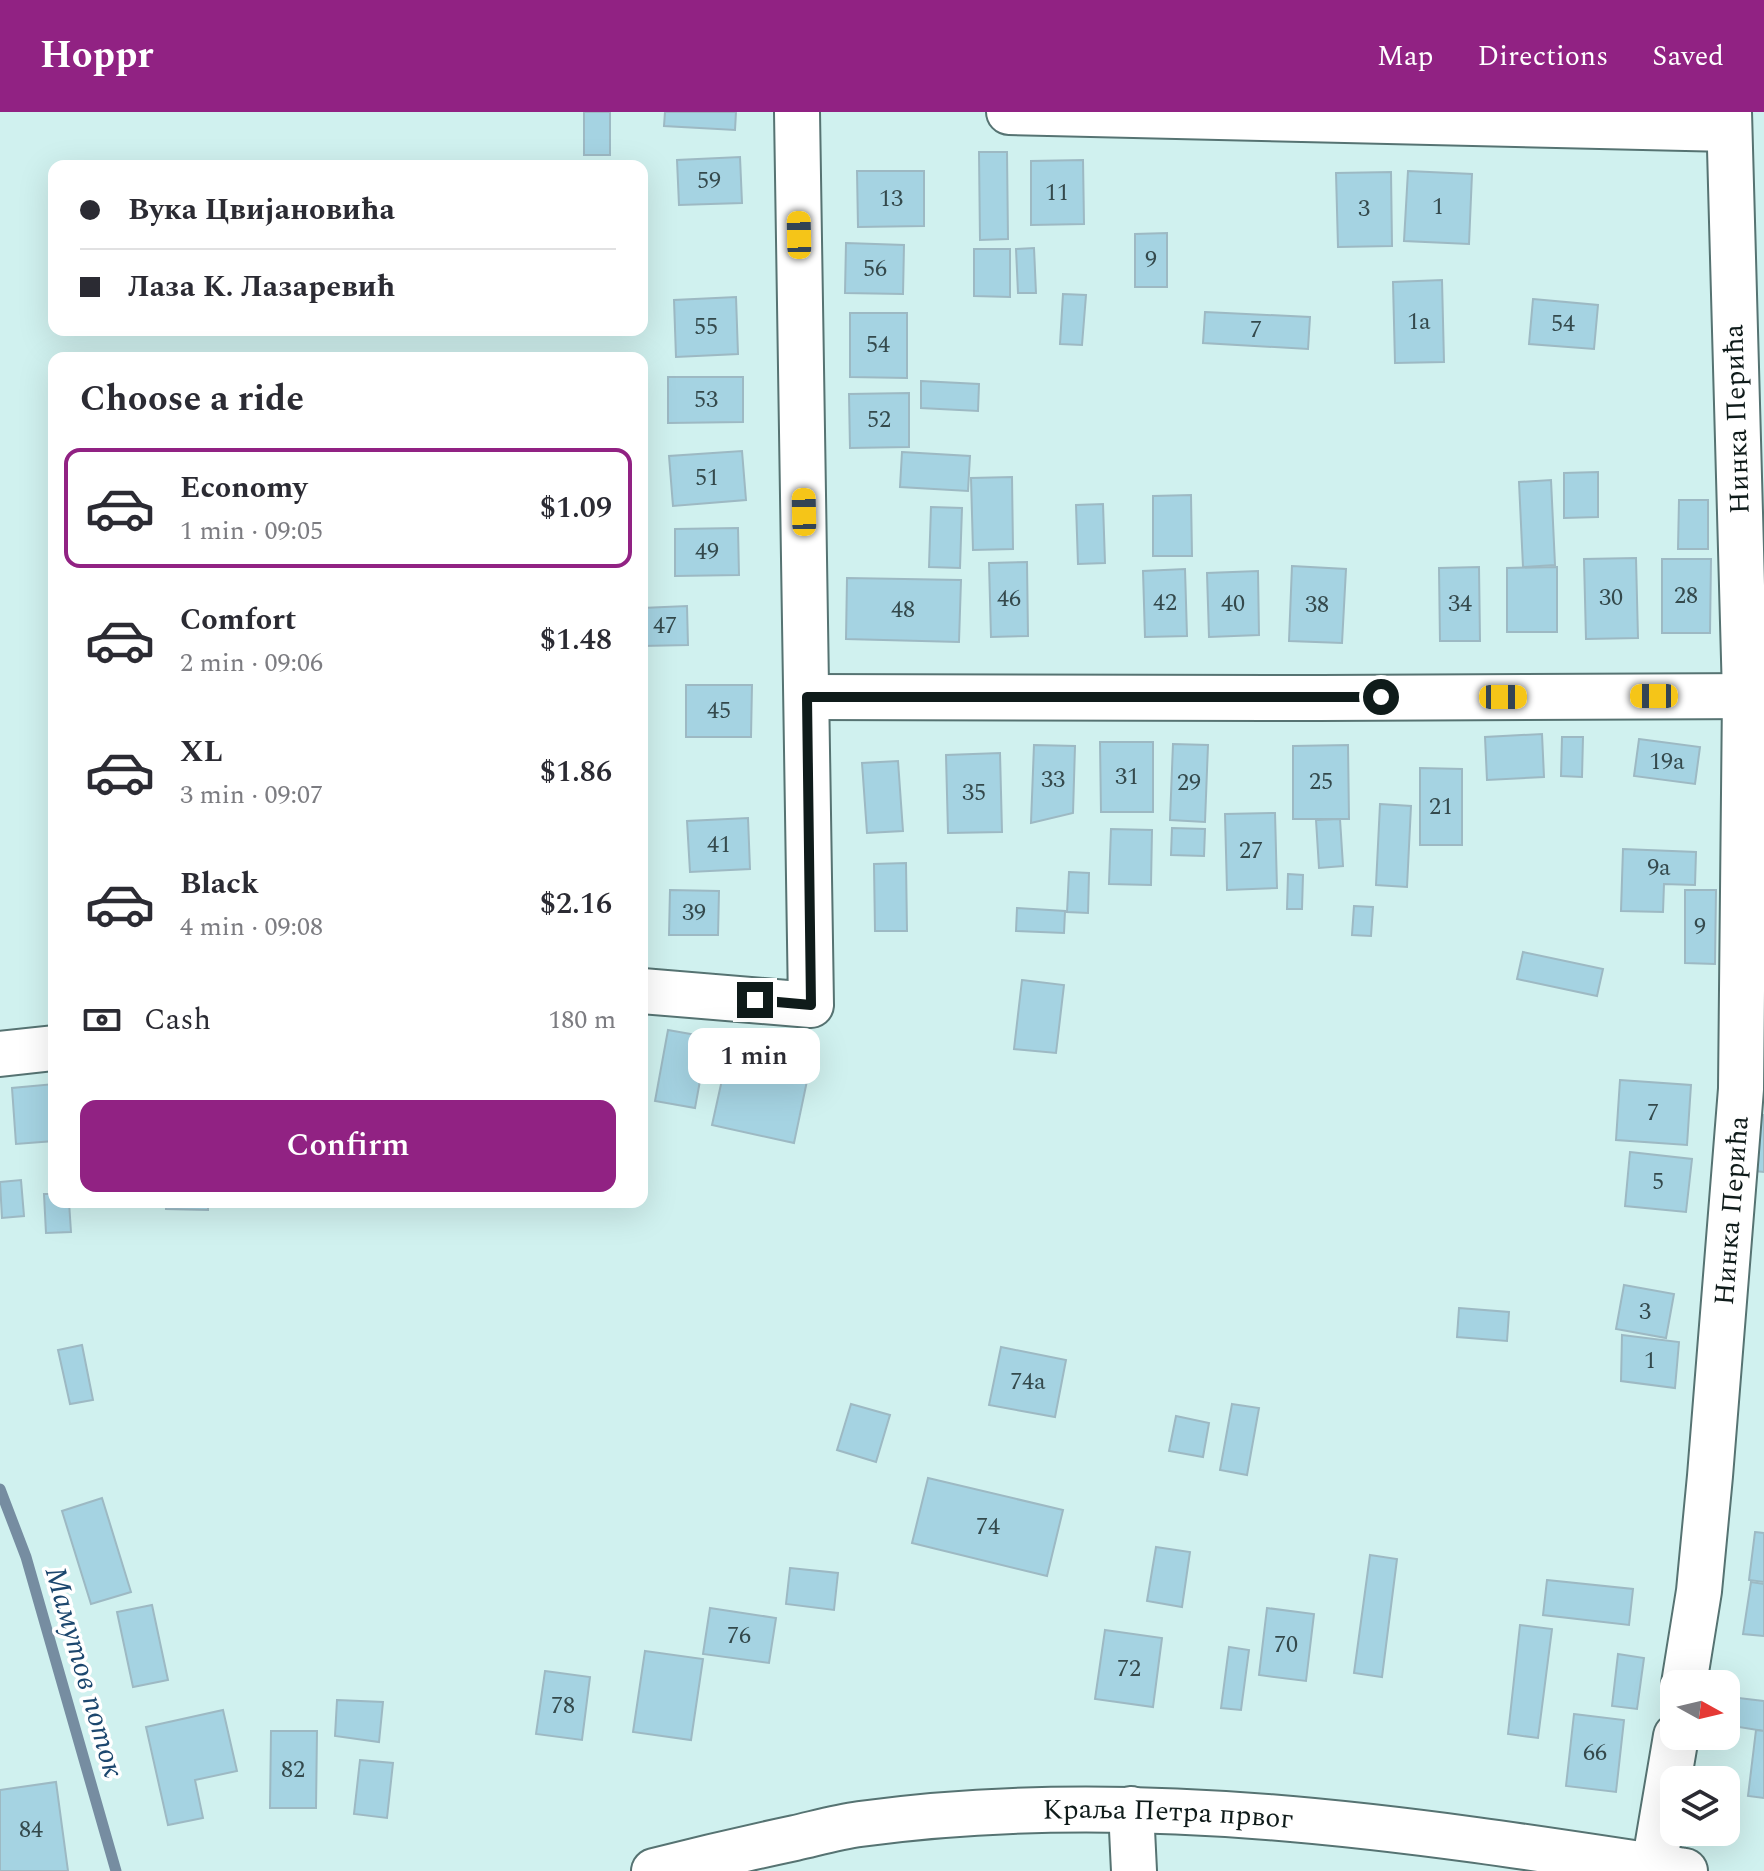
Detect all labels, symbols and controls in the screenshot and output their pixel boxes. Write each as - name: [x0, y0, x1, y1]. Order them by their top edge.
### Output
- text: Hoppr: [40, 27, 153, 85]
- text: Map: [1377, 35, 1434, 78]
- text: Directions: [1478, 35, 1608, 78]
- text: Saved: [1652, 35, 1724, 78]
- house number: 59: [697, 163, 721, 199]
- house number: 11: [1045, 175, 1069, 211]
- house number: 13: [879, 181, 903, 217]
- text: Вука Цвијановића: [128, 187, 395, 233]
- house number: 1: [1432, 189, 1444, 225]
- house number: 3: [1358, 191, 1370, 227]
- car: [787, 211, 811, 259]
- house number: 9: [1145, 242, 1157, 278]
- house number: 56: [863, 251, 887, 287]
- text: Лаза К. Лазаревић: [128, 264, 395, 310]
- house number: 1a: [1407, 304, 1431, 340]
- house number: 54: [1551, 306, 1575, 342]
- house number: 55: [694, 309, 718, 345]
- house number: 7: [1250, 312, 1262, 348]
- street label: Нинка Перића: [1712, 323, 1762, 515]
- house number: 54: [866, 327, 890, 363]
- text: Choose a ride: [80, 372, 304, 427]
- house number: 53: [694, 382, 718, 418]
- house number: 52: [867, 402, 891, 438]
- house number: 51: [695, 460, 719, 496]
- text: Economy: [180, 465, 307, 511]
- icon: car: [84, 472, 156, 544]
- text: $1.09: [540, 485, 612, 531]
- car: [792, 488, 816, 536]
- text: 1 min · 09:05: [180, 511, 323, 551]
- house number: 49: [695, 534, 719, 570]
- house number: 28: [1674, 578, 1698, 614]
- house number: 30: [1599, 580, 1623, 616]
- house number: 46: [997, 581, 1021, 617]
- house number: 42: [1153, 585, 1177, 621]
- house number: 40: [1221, 586, 1245, 622]
- house number: 34: [1448, 586, 1472, 622]
- house number: 38: [1305, 587, 1329, 623]
- house number: 48: [891, 592, 915, 628]
- text: Comfort: [180, 597, 296, 643]
- icon: car: [84, 604, 156, 676]
- house number: 47: [653, 608, 677, 644]
- text: $1.48: [540, 617, 612, 663]
- text: 2 min · 09:06: [180, 643, 323, 683]
- route start: [1363, 679, 1399, 715]
- car: [1630, 684, 1678, 708]
- car: [1479, 685, 1527, 709]
- house number: 45: [707, 693, 731, 729]
- text: XL: [180, 729, 223, 775]
- icon: car: [84, 736, 156, 808]
- house number: 19a: [1649, 744, 1685, 780]
- text: $1.86: [540, 749, 612, 795]
- house number: 31: [1115, 759, 1139, 795]
- house number: 33: [1041, 762, 1065, 798]
- house number: 25: [1309, 764, 1333, 800]
- house number: 29: [1177, 765, 1201, 801]
- text: 3 min · 09:07: [180, 775, 323, 815]
- house number: 35: [962, 775, 986, 811]
- house number: 21: [1429, 789, 1453, 825]
- house number: 41: [707, 827, 731, 863]
- house number: 27: [1239, 833, 1263, 869]
- house number: 9a: [1647, 850, 1671, 886]
- text: Black: [180, 861, 259, 907]
- icon: car: [84, 868, 156, 940]
- text: $2.16: [540, 881, 612, 927]
- house number: 39: [682, 895, 706, 931]
- text: 4 min · 09:08: [180, 907, 323, 947]
- house number: 9: [1694, 909, 1706, 945]
- route end: [737, 982, 773, 1018]
- text: Cash: [144, 997, 211, 1043]
- icon: cash: [80, 998, 124, 1042]
- text: 180 m: [548, 1000, 616, 1040]
- callout: 1 min: [689, 1028, 821, 1084]
- text: 1 min: [720, 1036, 788, 1076]
- house number: 7: [1647, 1095, 1659, 1131]
- button: Confirm: [80, 1100, 616, 1192]
- street label: Нинка Перића: [1702, 1114, 1760, 1307]
- house number: 5: [1652, 1164, 1664, 1200]
- house number: 3: [1639, 1294, 1651, 1330]
- house number: 1: [1644, 1343, 1656, 1379]
- house number: 74a: [1010, 1364, 1046, 1400]
- house number: 74: [976, 1509, 1000, 1545]
- water label: Мамутов поток: [32, 1561, 136, 1783]
- house number: 76: [727, 1618, 751, 1654]
- house number: 70: [1274, 1627, 1298, 1663]
- house number: 72: [1117, 1651, 1141, 1687]
- north arrow: [1660, 1670, 1740, 1750]
- map controls: [1660, 1670, 1740, 1846]
- house number: 78: [551, 1688, 575, 1724]
- house number: 66: [1583, 1735, 1607, 1771]
- house number: 82: [281, 1752, 305, 1788]
- button: layers: [1660, 1766, 1740, 1846]
- street label: Краља Петра првог: [1042, 1788, 1295, 1841]
- house number: 84: [19, 1812, 43, 1848]

